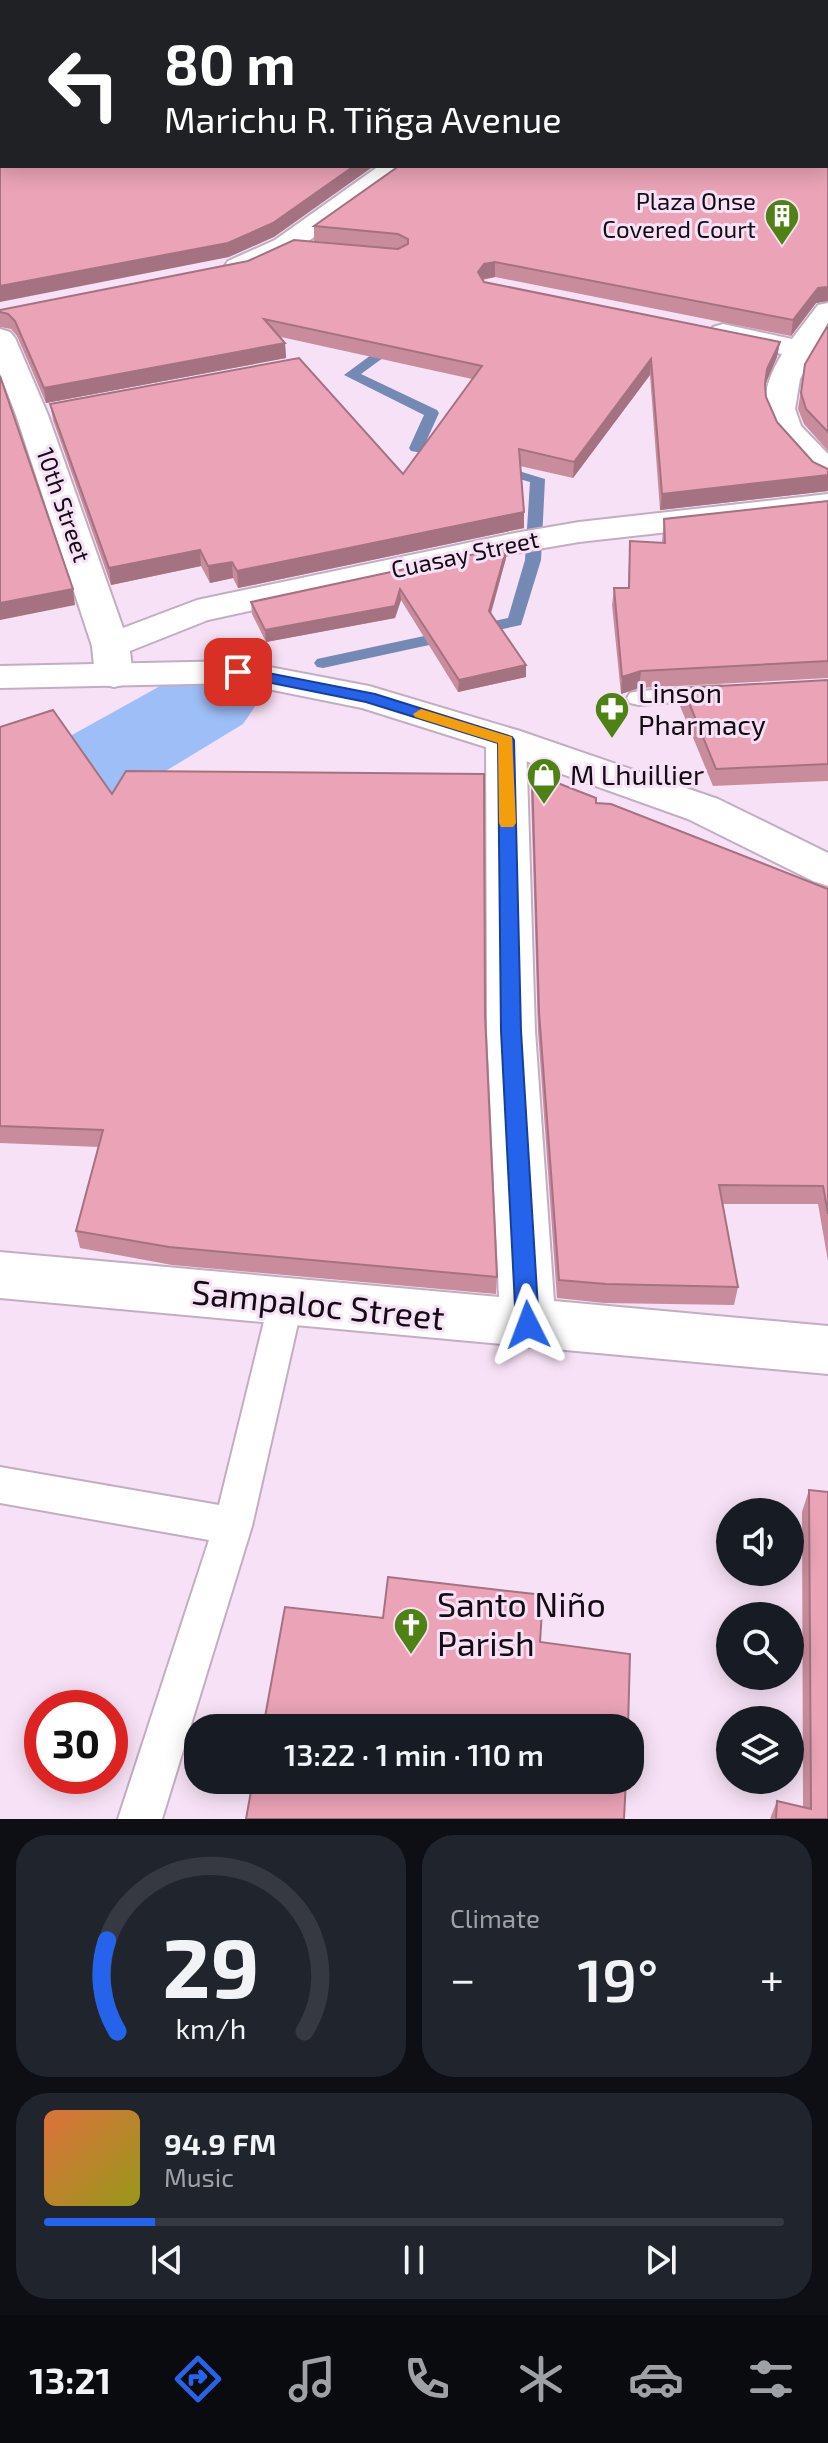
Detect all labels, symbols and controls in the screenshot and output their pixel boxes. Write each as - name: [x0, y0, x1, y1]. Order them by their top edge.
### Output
- text: 80 m: [164, 29, 296, 96]
- icon: left: [32, 32, 136, 136]
- text: Marichu R. Tiñga Avenue: [164, 97, 562, 140]
- place label: Plaza Onse Covered Court: [602, 186, 756, 243]
- building icon: Plaza Onse Covered Court: [763, 197, 801, 247]
- street label: 10th Street: [31, 443, 98, 566]
- street label: Cuasay Street: [388, 524, 541, 583]
- pin: [204, 638, 272, 706]
- icon: arrive: [216, 650, 260, 694]
- place label: Linson Pharmacy: [638, 675, 766, 741]
- pharmacy icon: Linson Pharmacy: [593, 690, 631, 740]
- shop icon: M Lhuillier: [525, 756, 563, 806]
- place label: M Lhuillier: [570, 757, 704, 791]
- street label: Sampaloc Street: [190, 1270, 447, 1337]
- position arrow: [486, 1283, 570, 1367]
- map controls: [716, 1498, 804, 1794]
- button: sound: [716, 1498, 804, 1586]
- place label: Santo Niño Parish: [437, 1583, 606, 1663]
- button: search: [716, 1602, 804, 1690]
- church icon: Santo Niño Parish: [392, 1606, 430, 1656]
- speed limit sign: 30: [24, 1690, 128, 1794]
- button: layers: [716, 1706, 804, 1794]
- text: 13:22 · 1 min · 110 m: [284, 1736, 544, 1772]
- text: Climate: [450, 1902, 540, 1933]
- text: 29: [162, 1915, 260, 2015]
- text: 19°: [577, 1942, 658, 2014]
- text: −: [450, 1951, 476, 2004]
- text: +: [760, 1951, 784, 2004]
- text: km/h: [176, 2010, 246, 2045]
- text: 94.9 FM: [164, 2125, 276, 2161]
- text: Music: [164, 2161, 234, 2192]
- icon: previous: [145, 2238, 189, 2282]
- icon: pause: [392, 2238, 436, 2282]
- icon: next: [639, 2238, 683, 2282]
- icon: directions: [170, 2351, 226, 2407]
- icon: music: [284, 2351, 340, 2407]
- icon: phone: [399, 2351, 455, 2407]
- icon: climate: [513, 2351, 569, 2407]
- icon: car: [628, 2351, 684, 2407]
- icon: filters: [743, 2351, 799, 2407]
- text: 13:21: [29, 2358, 111, 2401]

